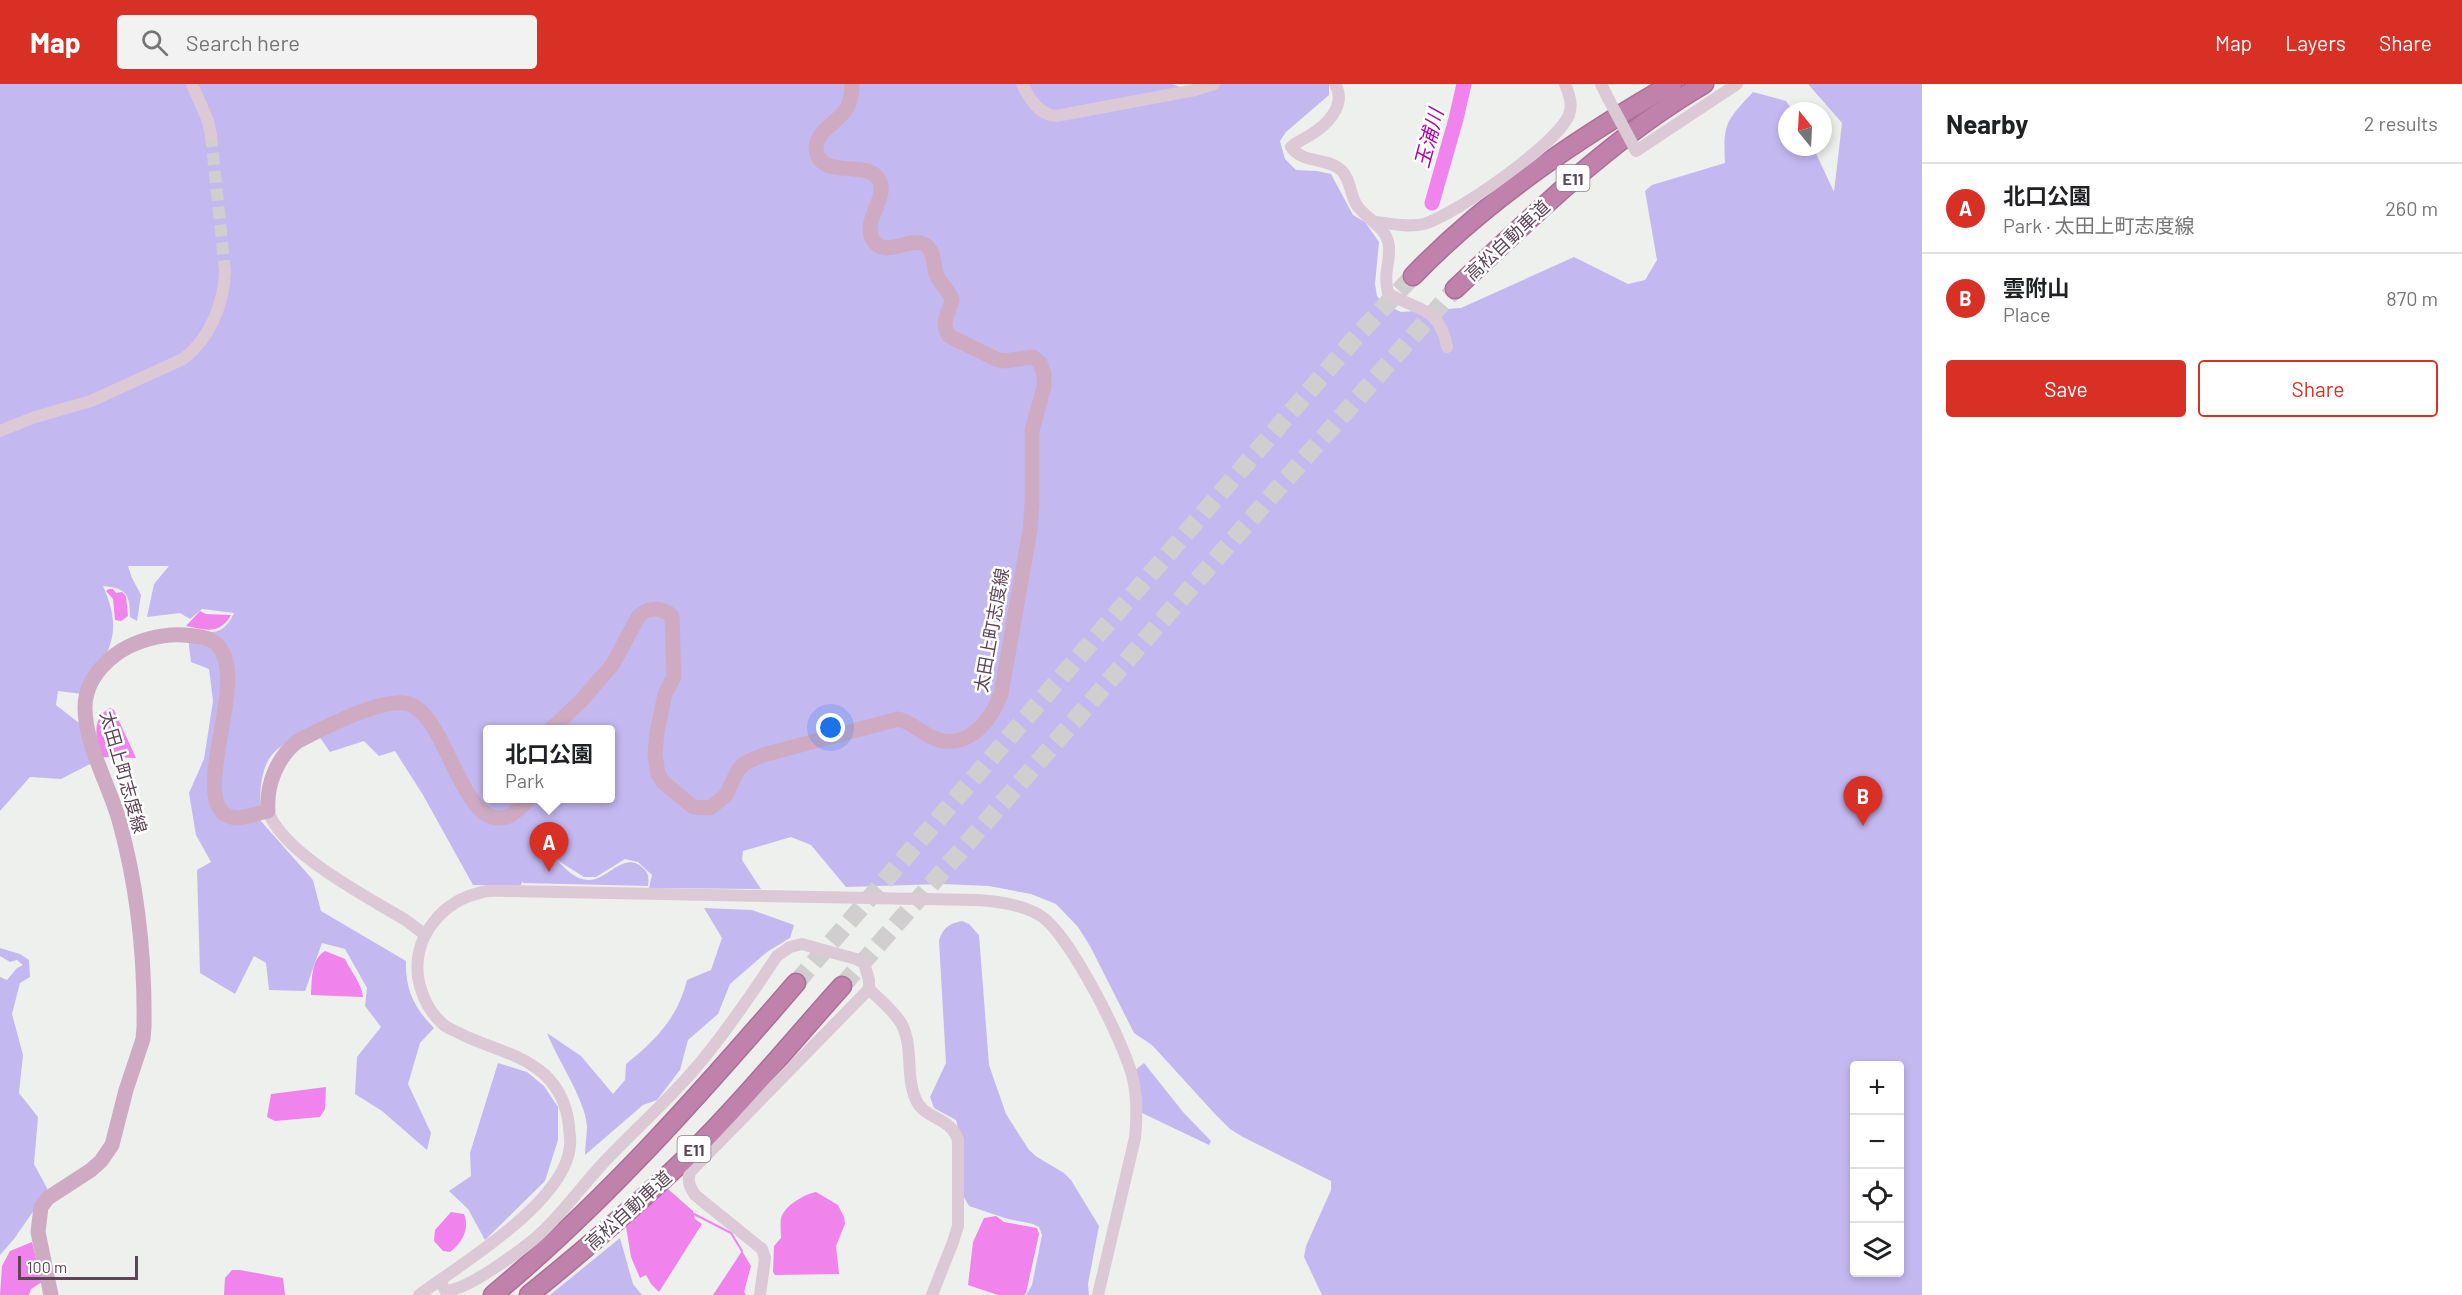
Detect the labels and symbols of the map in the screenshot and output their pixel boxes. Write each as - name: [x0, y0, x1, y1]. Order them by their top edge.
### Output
- north arrow: [1778, 102, 1832, 156]
- water label: 玉浦川: [1409, 104, 1448, 170]
- road number: E11: [1556, 165, 1590, 191]
- street label: 高松自動車道: [1460, 195, 1554, 285]
- street label: 太田上町志度線: [969, 566, 1013, 694]
- street label: 太田上町志度線: [96, 708, 152, 836]
- your location: [816, 713, 845, 742]
- pin: B: [1844, 776, 1882, 826]
- pin: A: [530, 822, 568, 872]
- road number: E11: [678, 1136, 710, 1162]
- street label: 高松自動車道: [581, 1166, 675, 1254]
- scale bar: [18, 1253, 138, 1280]

